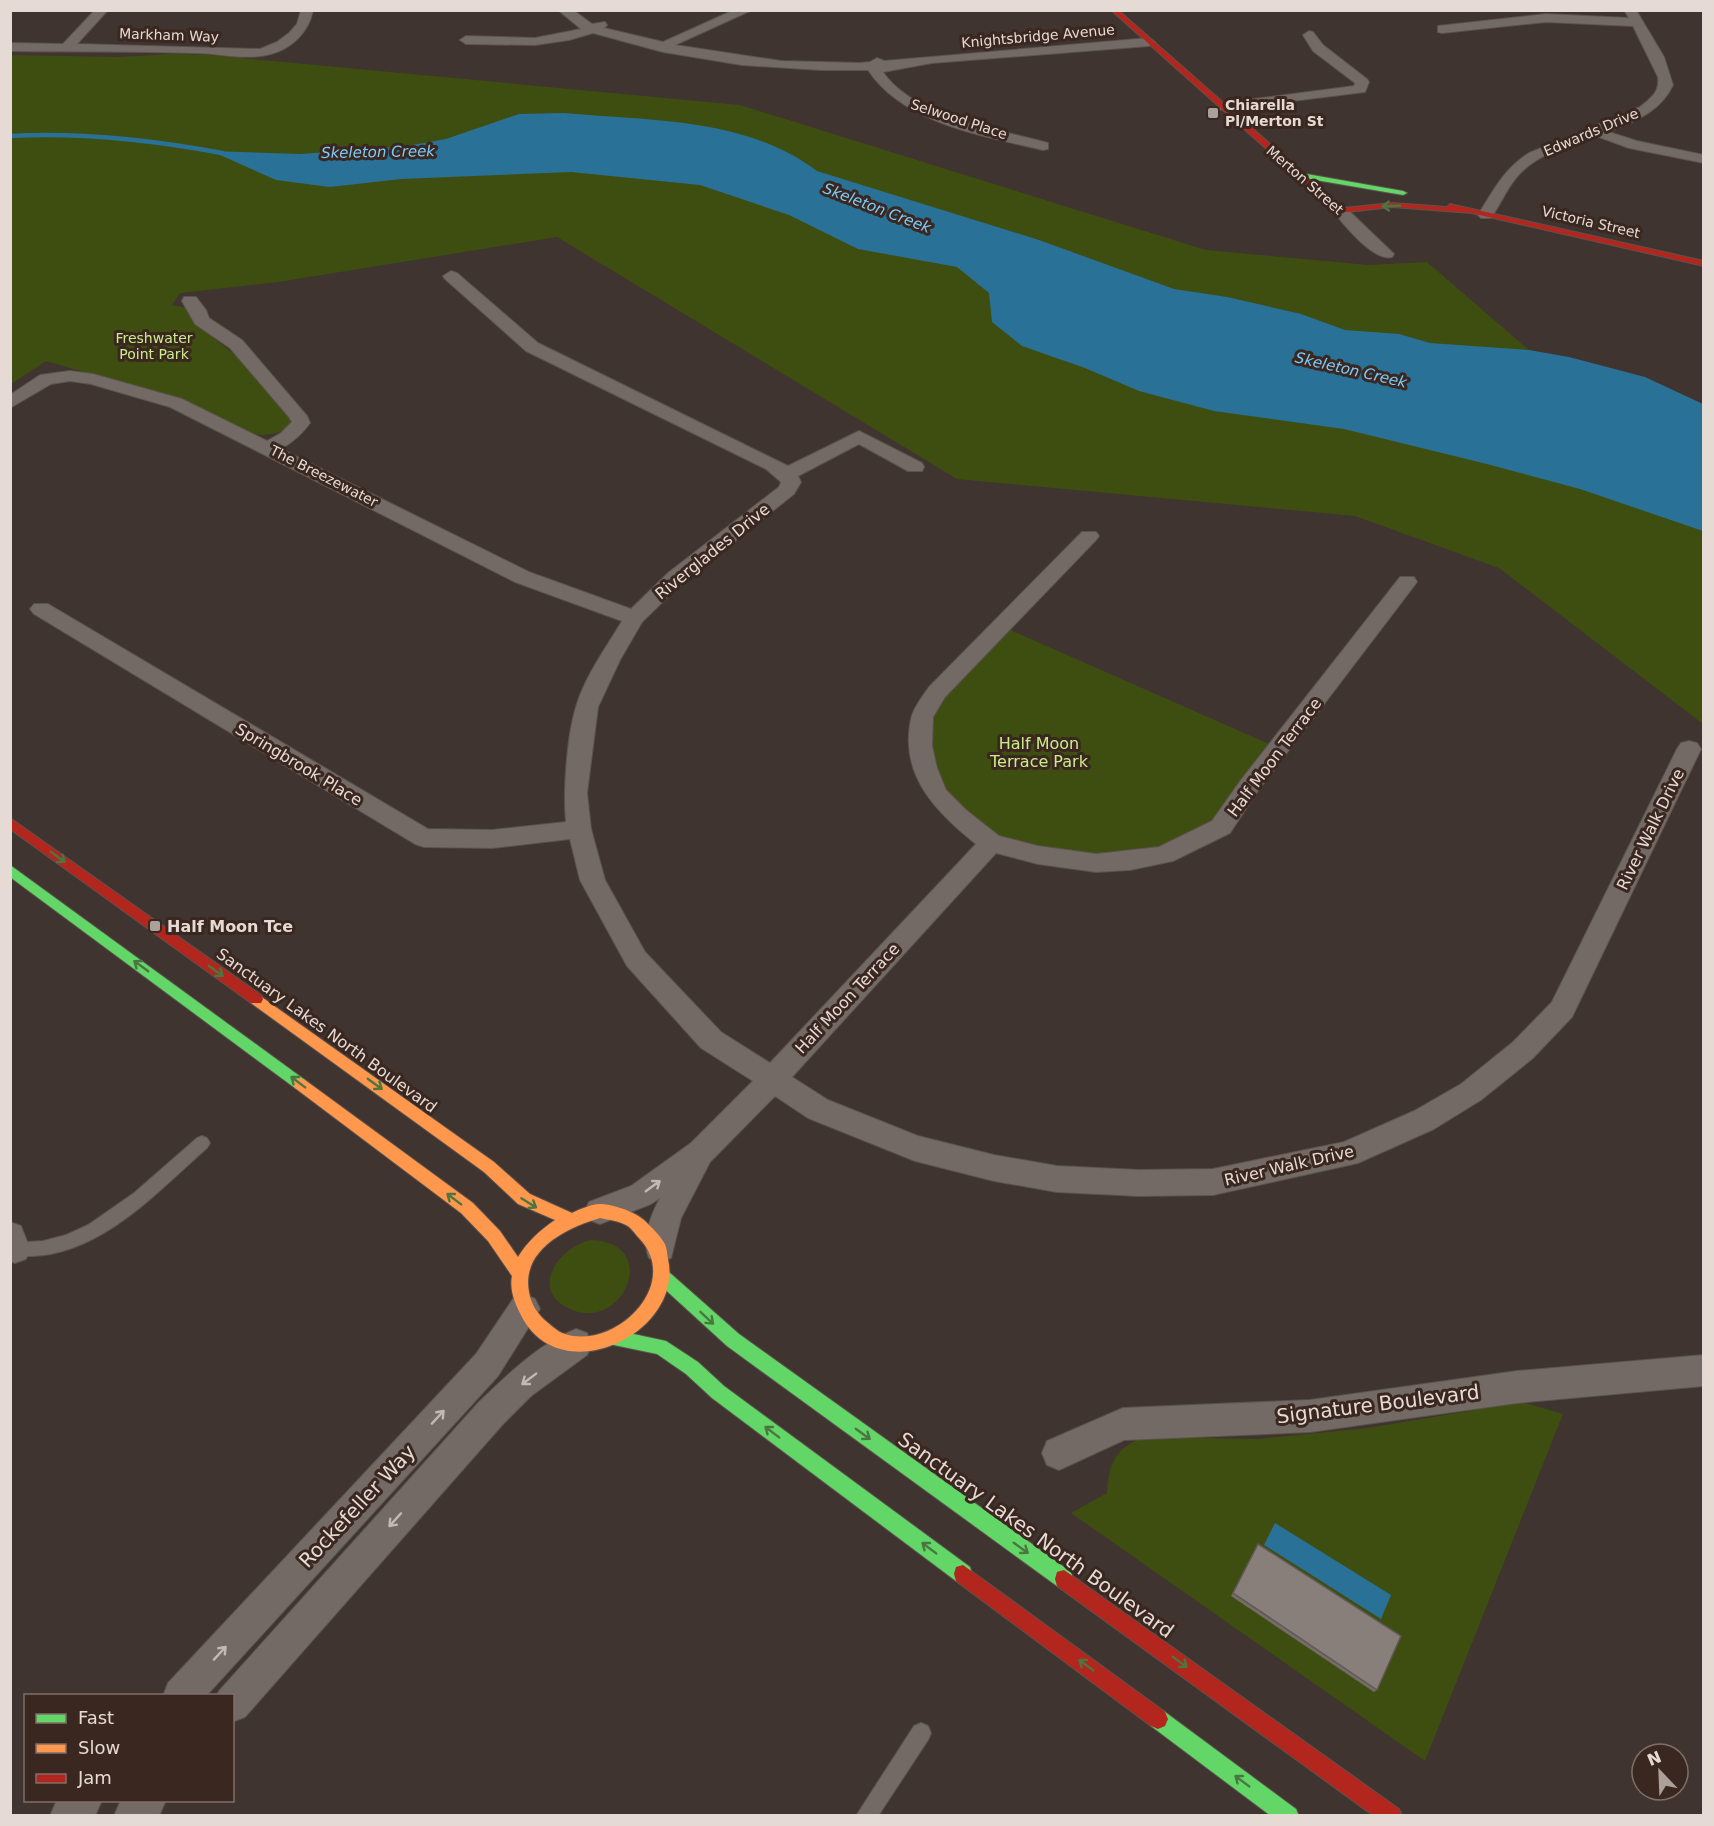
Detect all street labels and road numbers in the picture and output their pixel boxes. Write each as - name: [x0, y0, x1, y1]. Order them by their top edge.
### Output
- street label: Knightsbridge Avenue: [961, 21, 1115, 51]
- street label: Markham Way: [119, 25, 219, 45]
- street label: Selwood Place: [909, 96, 1009, 142]
- street label: Edwards Drive: [1541, 105, 1641, 159]
- street label: Merton Street: [1263, 142, 1347, 218]
- street label: Victoria Street: [1540, 203, 1642, 241]
- street label: The Breezewater: [267, 441, 381, 510]
- street label: Riverglades Drive: [651, 499, 773, 603]
- street label: Half Moon Terrace: [1224, 694, 1325, 820]
- street label: Springbrook Place: [232, 719, 366, 810]
- street label: River Walk Drive: [1613, 765, 1688, 893]
- street label: Half Moon Terrace: [791, 939, 903, 1057]
- street label: Sanctuary Lakes North Boulevard: [213, 944, 441, 1117]
- street label: River Walk Drive: [1222, 1141, 1356, 1190]
- street label: Signature Boulevard: [1275, 1380, 1481, 1428]
- street label: Sanctuary Lakes North Boulevard: [894, 1427, 1178, 1643]
- street label: Rockefeller Way: [294, 1439, 420, 1572]

